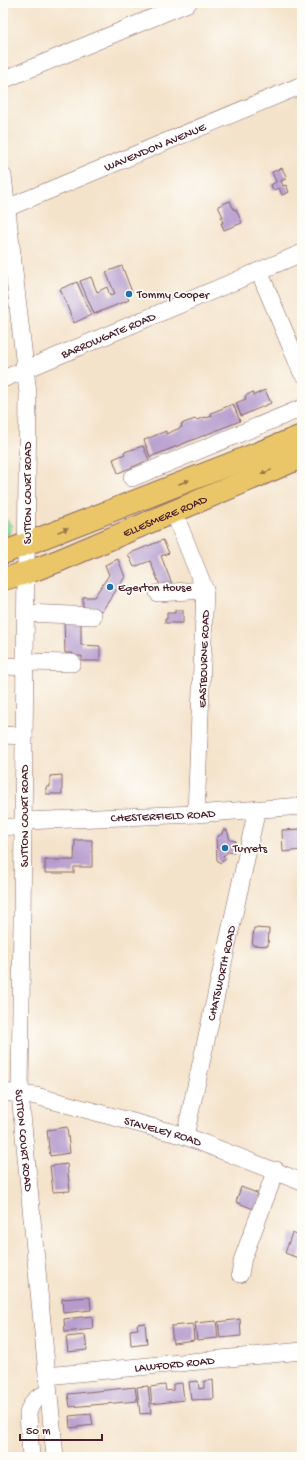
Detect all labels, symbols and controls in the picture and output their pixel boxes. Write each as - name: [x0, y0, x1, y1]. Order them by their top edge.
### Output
- street label: WAVENDON AVENUE: [103, 121, 209, 176]
- marker: Tommy Cooper: [124, 289, 134, 299]
- place label: Tommy Cooper: [136, 289, 211, 303]
- street label: BARROWGATE ROAD: [59, 310, 158, 363]
- street label: SUTTON COURT ROAD: [22, 442, 36, 544]
- one-way arrow: [260, 468, 272, 475]
- one-way arrow: [178, 479, 190, 485]
- street label: ELLESMERE ROAD: [121, 493, 210, 541]
- one-way arrow: [57, 527, 68, 533]
- marker: Egerton House: [105, 582, 115, 592]
- place label: Egerton House: [118, 582, 193, 596]
- street label: EASTBOURNE ROAD: [196, 610, 214, 708]
- street label: SUTTON COURT ROAD: [19, 765, 33, 867]
- street label: CHESTERFIELD ROAD: [110, 808, 216, 826]
- marker: Turrets: [220, 843, 230, 853]
- place label: Turrets: [232, 843, 268, 857]
- street label: CHATSWORTH ROAD: [206, 924, 240, 1022]
- street label: SUTTON COURT ROAD: [11, 1089, 34, 1192]
- street label: STAVELEY ROAD: [122, 1115, 203, 1151]
- street label: LAWFORD ROAD: [134, 1355, 215, 1376]
- scale bar: [20, 1416, 102, 1442]
- text: 50 m: [26, 1425, 51, 1439]

